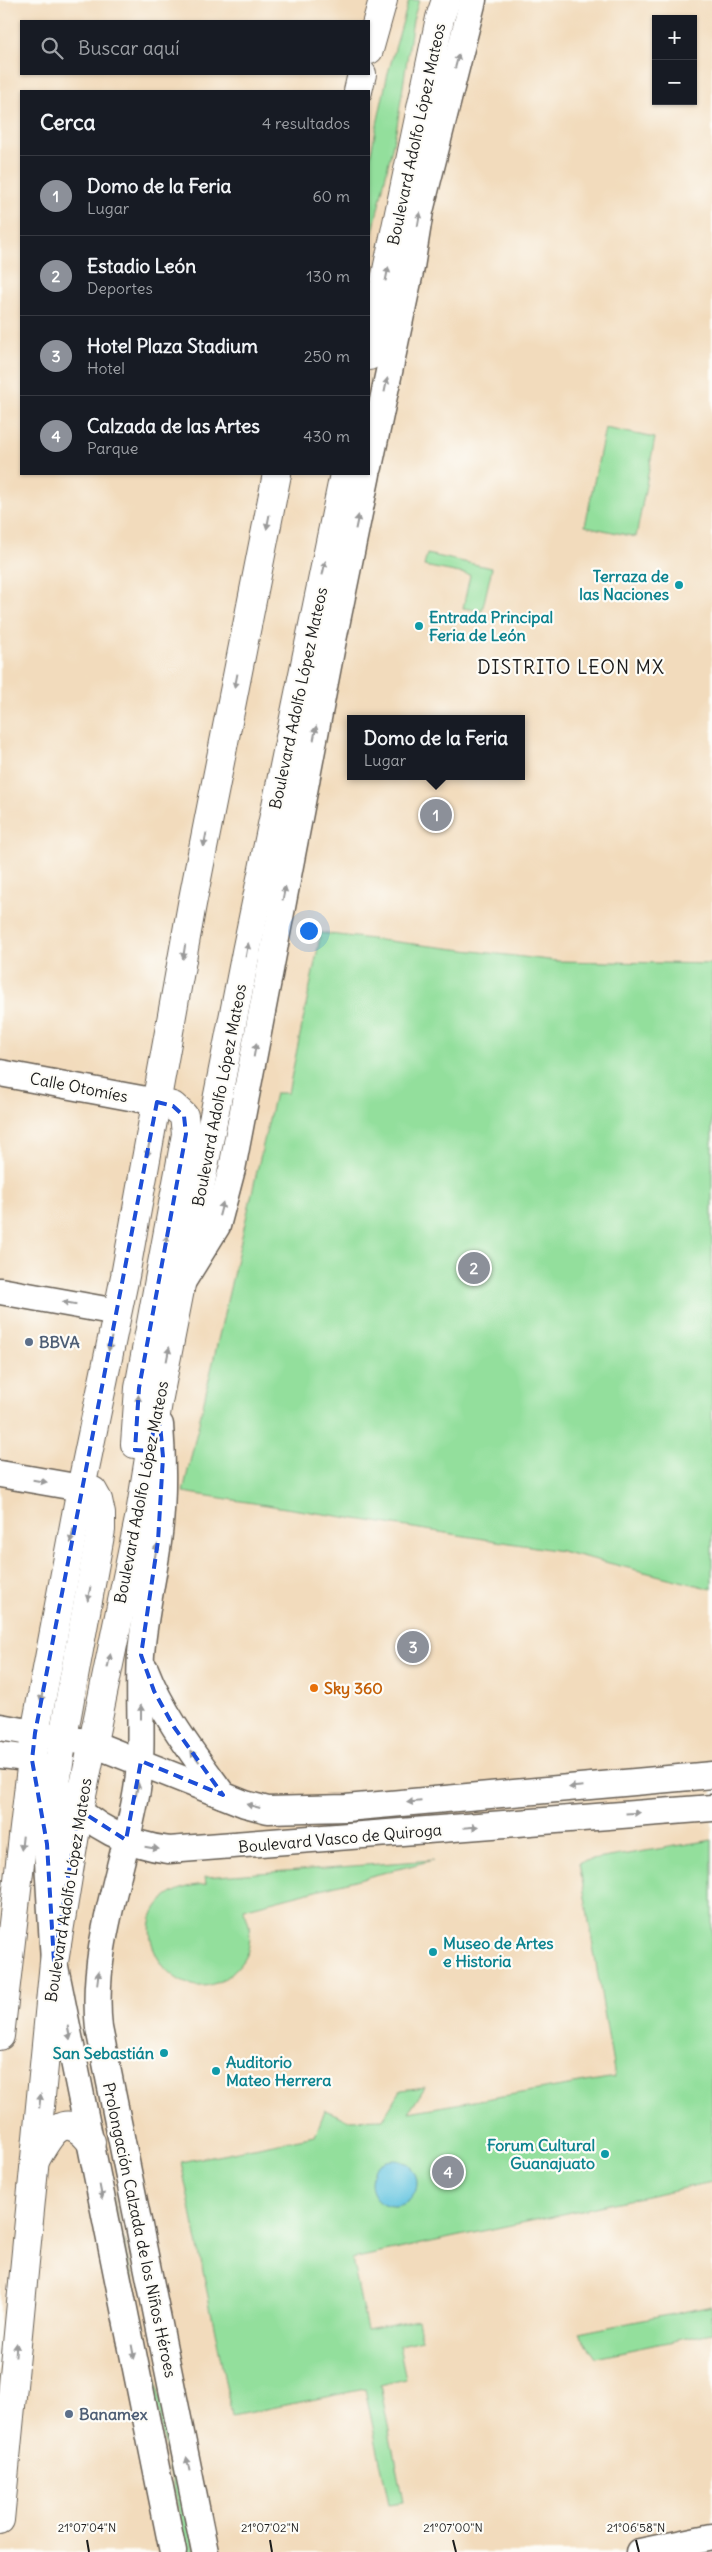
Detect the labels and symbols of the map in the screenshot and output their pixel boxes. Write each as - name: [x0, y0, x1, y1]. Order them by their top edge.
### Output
- street label: Boulevard Adolfo López Mateos: [383, 21, 449, 247]
- one-way arrow: [453, 54, 461, 69]
- one-way arrow: [416, 211, 424, 227]
- one-way arrow: [383, 266, 391, 282]
- one-way arrow: [382, 376, 390, 392]
- one-way arrow: [263, 514, 271, 530]
- one-way arrow: [354, 514, 362, 530]
- one-way arrow: [321, 560, 329, 576]
- place label: Terraza de las Naciones: [579, 566, 669, 604]
- marker: Terraza de las Naciones: [673, 579, 685, 591]
- street label: Boulevard Adolfo López Mateos: [265, 585, 331, 811]
- place label: Entrada Principal Feria de León: [429, 607, 553, 645]
- marker: Entrada Principal Feria de León: [413, 620, 425, 632]
- district label: DISTRITO LEON MX: [477, 655, 665, 679]
- one-way arrow: [232, 673, 240, 689]
- one-way arrow: [311, 725, 319, 741]
- pin: 1: [420, 796, 452, 834]
- one-way arrow: [200, 833, 208, 849]
- one-way arrow: [280, 885, 288, 900]
- your location: [296, 918, 322, 944]
- one-way arrow: [243, 942, 251, 958]
- one-way arrow: [180, 944, 188, 960]
- street label: Boulevard Adolfo López Mateos: [188, 982, 250, 1208]
- one-way arrow: [252, 1041, 260, 1057]
- street label: Calle Otomíes: [28, 1068, 130, 1106]
- one-way arrow: [144, 1142, 152, 1158]
- one-way arrow: [217, 1201, 225, 1216]
- one-way arrow: [162, 1235, 170, 1250]
- pin: 2: [458, 1249, 490, 1287]
- one-way arrow: [61, 1299, 77, 1307]
- place label: BBVA: [39, 1332, 80, 1352]
- marker: BBVA: [23, 1336, 35, 1348]
- one-way arrow: [106, 1336, 114, 1352]
- one-way arrow: [164, 1345, 172, 1361]
- street label: Boulevard Adolfo López Mateos: [110, 1379, 172, 1605]
- one-way arrow: [134, 1394, 142, 1410]
- one-way arrow: [33, 1477, 49, 1485]
- one-way arrow: [67, 1528, 75, 1544]
- one-way arrow: [153, 1543, 161, 1559]
- one-way arrow: [85, 1586, 93, 1602]
- pin: 3: [397, 1628, 429, 1666]
- one-way arrow: [105, 1652, 113, 1668]
- place label: Sky 360: [324, 1678, 383, 1699]
- marker: Sky 360: [308, 1682, 320, 1694]
- one-way arrow: [37, 1688, 45, 1704]
- one-way arrow: [137, 1704, 145, 1720]
- one-way arrow: [190, 1749, 200, 1763]
- street label: Boulevard Adolfo López Mateos: [40, 1777, 96, 2003]
- one-way arrow: [133, 1780, 141, 1796]
- one-way arrow: [568, 1783, 584, 1791]
- one-way arrow: [406, 1798, 422, 1806]
- one-way arrow: [245, 1802, 260, 1810]
- one-way arrow: [625, 1809, 641, 1817]
- street label: Boulevard Vasco de Quiroga: [237, 1819, 443, 1857]
- one-way arrow: [463, 1823, 479, 1831]
- one-way arrow: [18, 1835, 26, 1851]
- one-way arrow: [145, 1844, 161, 1852]
- place label: Museo de Artes e Historia: [443, 1933, 554, 1971]
- marker: Museo de Artes e Historia: [427, 1946, 439, 1958]
- one-way arrow: [94, 1970, 102, 1986]
- one-way arrow: [65, 2026, 73, 2042]
- place label: San Sebastián: [53, 2043, 154, 2063]
- marker: San Sebastián: [158, 2047, 170, 2059]
- place label: Auditorio Mateo Herrera: [226, 2052, 331, 2090]
- marker: Auditorio Mateo Herrera: [210, 2065, 222, 2077]
- street label: Prolongación Calzada de los Niños Héroes: [99, 2081, 181, 2379]
- one-way arrow: [36, 2093, 44, 2109]
- place label: Forum Cultural Guanajuato: [487, 2135, 595, 2173]
- marker: Forum Cultural Guanajuato: [599, 2148, 611, 2160]
- pin: 4: [432, 2153, 464, 2191]
- one-way arrow: [97, 2185, 105, 2200]
- one-way arrow: [12, 2342, 20, 2358]
- one-way arrow: [129, 2344, 137, 2359]
- place label: Banamex: [79, 2404, 148, 2424]
- marker: Banamex: [63, 2408, 75, 2420]
- one-way arrow: [184, 2456, 192, 2471]
- text: 21°07'04"N: [58, 2520, 116, 2535]
- text: 21°07'02"N: [241, 2520, 299, 2535]
- text: 21°07'00"N: [423, 2520, 483, 2535]
- text: 21°06'58"N: [607, 2520, 665, 2535]

